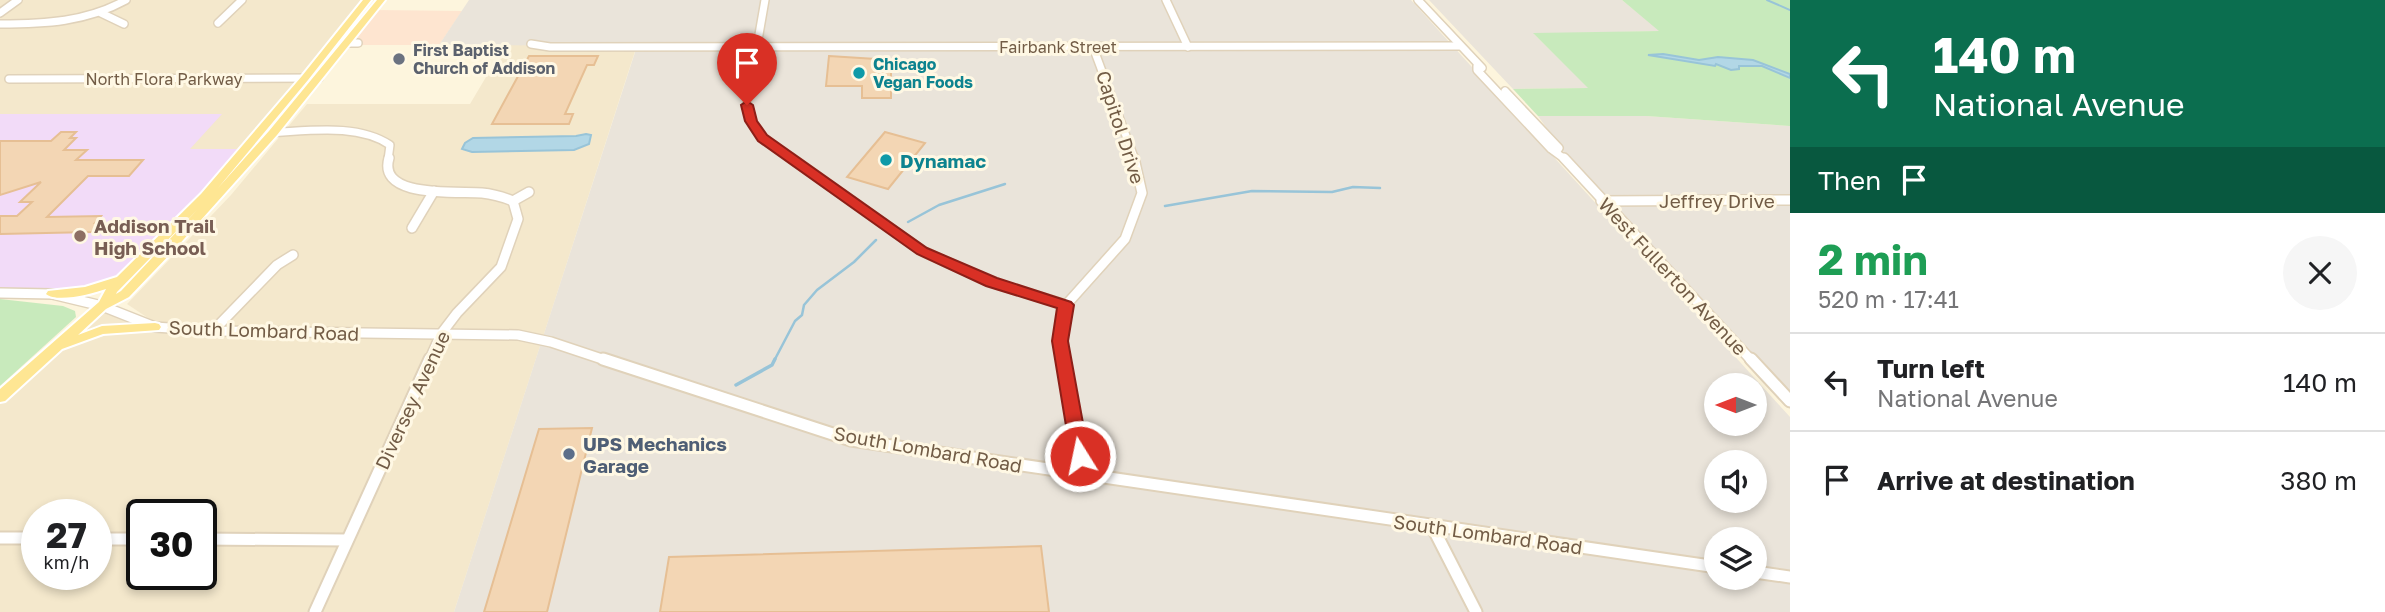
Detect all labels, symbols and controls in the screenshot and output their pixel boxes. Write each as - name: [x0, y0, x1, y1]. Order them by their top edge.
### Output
- text: 140 m: [1933, 25, 2076, 84]
- icon: left: [1818, 28, 1909, 119]
- pin: [717, 33, 777, 105]
- street label: Fairbank Street: [999, 37, 1117, 57]
- place label: First Baptist Church of Addison: [413, 40, 555, 78]
- icon: arrive: [728, 44, 766, 82]
- marker: First Baptist Church of Addison: [391, 51, 407, 67]
- place label: Chicago Vegan Foods: [873, 54, 973, 92]
- marker: Chicago Vegan Foods: [851, 65, 867, 81]
- street label: Capitol Drive: [1092, 68, 1150, 186]
- street label: North Flora Parkway: [86, 69, 242, 89]
- text: National Avenue: [1933, 85, 2185, 123]
- place label: Dynamac: [900, 149, 986, 172]
- marker: Dynamac: [878, 152, 894, 168]
- icon: arrive: [1895, 161, 1933, 199]
- text: Then: [1818, 165, 1881, 196]
- street label: Jeffrey Drive: [1659, 189, 1775, 212]
- street label: West Fullerton Avenue: [1594, 192, 1752, 360]
- place label: Addison Trail High School: [94, 214, 215, 259]
- marker: Addison Trail High School: [72, 228, 88, 244]
- text: 2 min: [1818, 234, 1928, 284]
- button: close: [2283, 236, 2357, 310]
- text: 520 m · 17:41: [1818, 285, 1959, 313]
- street label: South Lombard Road: [168, 315, 360, 345]
- street label: Diversey Avenue: [370, 327, 454, 473]
- text: Turn left: [1877, 353, 1985, 384]
- icon: left: [1818, 363, 1856, 401]
- text: 140 m: [2283, 367, 2357, 398]
- north arrow: [1704, 373, 1768, 436]
- map controls: [1704, 373, 1767, 590]
- text: National Avenue: [1877, 384, 2058, 412]
- position arrow: [1043, 419, 1117, 493]
- street label: South Lombard Road: [832, 421, 1024, 477]
- place label: UPS Mechanics Garage: [583, 432, 727, 477]
- marker: UPS Mechanics Garage: [561, 446, 577, 462]
- button: sound: [1704, 450, 1767, 513]
- icon: arrive: [1818, 461, 1856, 499]
- text: Arrive at destination: [1877, 465, 2135, 496]
- text: 380 m: [2280, 465, 2357, 496]
- speed limit sign: 30: [126, 499, 217, 590]
- street label: South Lombard Road: [1392, 509, 1584, 559]
- text: 27: [46, 514, 87, 556]
- button: layers: [1704, 527, 1767, 590]
- text: km/h: [44, 551, 89, 573]

